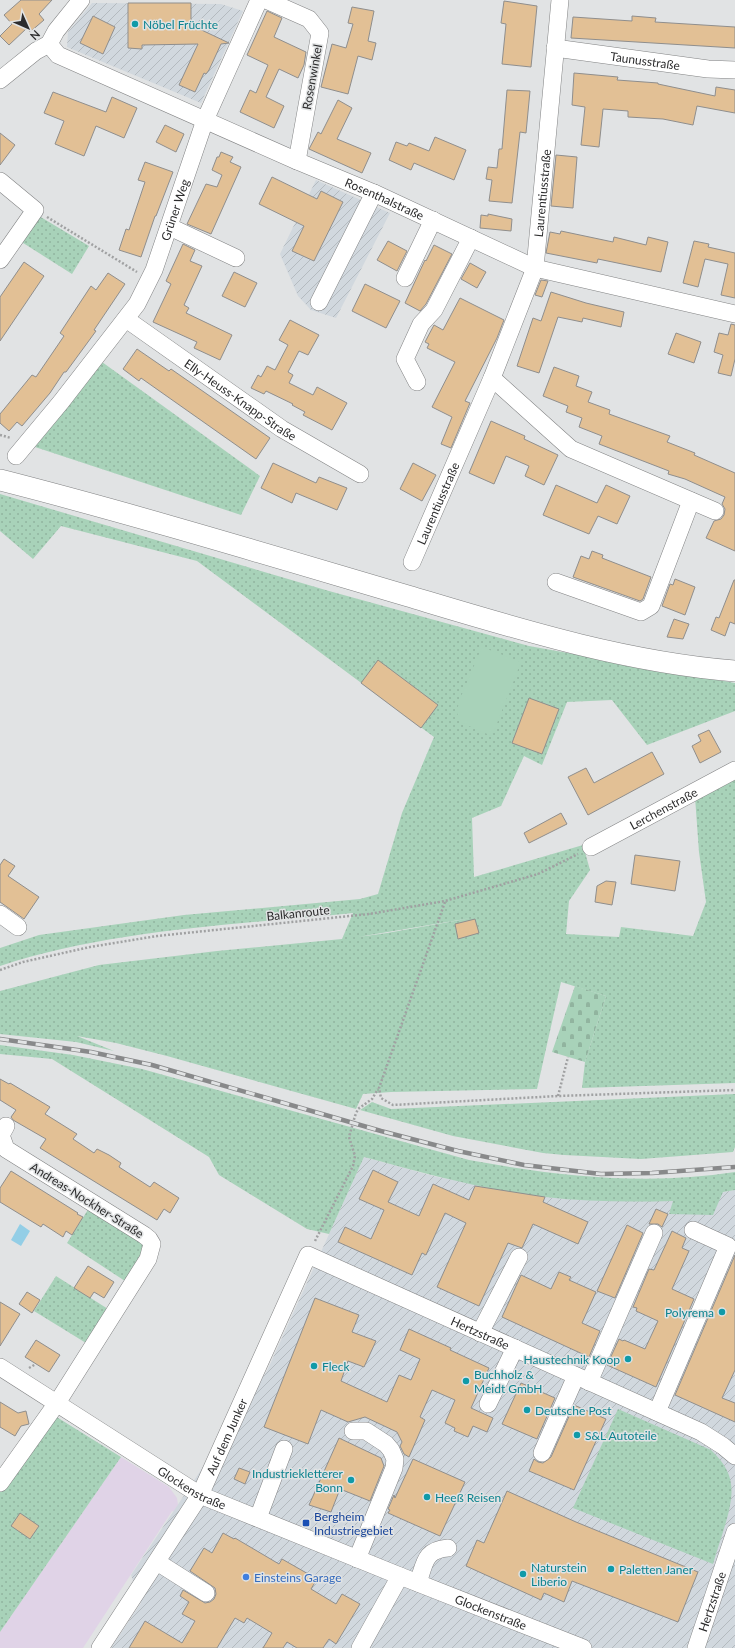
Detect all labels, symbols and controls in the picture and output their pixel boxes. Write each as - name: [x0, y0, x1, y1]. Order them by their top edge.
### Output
- north arrow: [8, 8, 48, 48]
- place label: Nöbel Früchte: [143, 17, 218, 32]
- marker: Nöbel Früchte: [130, 19, 140, 29]
- text: N: [28, 28, 43, 43]
- street label: Rosenwinkel: [299, 43, 325, 111]
- street label: Taunusstraße: [609, 48, 681, 73]
- street label: Laurentiusstraße: [530, 148, 554, 238]
- street label: Rosenthalstraße: [343, 174, 427, 223]
- street label: Grüner Weg: [157, 177, 192, 243]
- street label: Elly-Heuss-Knapp-Straße: [182, 355, 299, 443]
- street label: Laurentiusstraße: [413, 460, 462, 547]
- street label: Lerchenstraße: [627, 784, 700, 833]
- street label: Balkanroute: [266, 902, 330, 924]
- street label: Andreas-Nockher-Straße: [28, 1159, 146, 1241]
- place label: Polyrema: [665, 1305, 714, 1320]
- marker: Polyrema: [717, 1307, 727, 1317]
- street label: Hertzstraße: [449, 1313, 512, 1352]
- place label: Haustechnik Koop: [524, 1352, 620, 1367]
- marker: Haustechnik Koop: [623, 1354, 633, 1364]
- place label: Fleck: [322, 1359, 351, 1374]
- marker: Fleck: [309, 1361, 319, 1371]
- place label: Buchholz & Meidt GmbH: [474, 1367, 543, 1396]
- marker: Buchholz & Meidt GmbH: [461, 1376, 471, 1386]
- street label: Auf dem Junker: [203, 1395, 250, 1477]
- place label: Deutsche Post: [535, 1403, 612, 1418]
- marker: Deutsche Post: [522, 1405, 532, 1415]
- place label: S&L Autoteile: [585, 1428, 657, 1443]
- marker: S&L Autoteile: [572, 1430, 582, 1440]
- street label: Glockenstraße: [155, 1463, 228, 1512]
- place label: Industriekletterer Bonn: [252, 1466, 344, 1495]
- marker: Industriekletterer Bonn: [346, 1475, 356, 1485]
- place label: Heeß Reisen: [435, 1490, 501, 1505]
- marker: Heeß Reisen: [422, 1492, 432, 1502]
- place label: Bergheim Industriegebiet: [314, 1509, 394, 1538]
- marker: Bergheim Industriegebiet: [301, 1518, 311, 1528]
- place label: Naturstein Liberio: [531, 1560, 587, 1589]
- place label: Paletten Janer: [619, 1562, 694, 1577]
- marker: Paletten Janer: [606, 1564, 616, 1574]
- marker: Naturstein Liberio: [518, 1569, 528, 1579]
- place label: Einsteins Garage: [254, 1570, 342, 1585]
- street label: Hertzstraße: [695, 1570, 729, 1634]
- marker: Einsteins Garage: [241, 1572, 251, 1582]
- street label: Glockenstraße: [453, 1591, 529, 1633]

